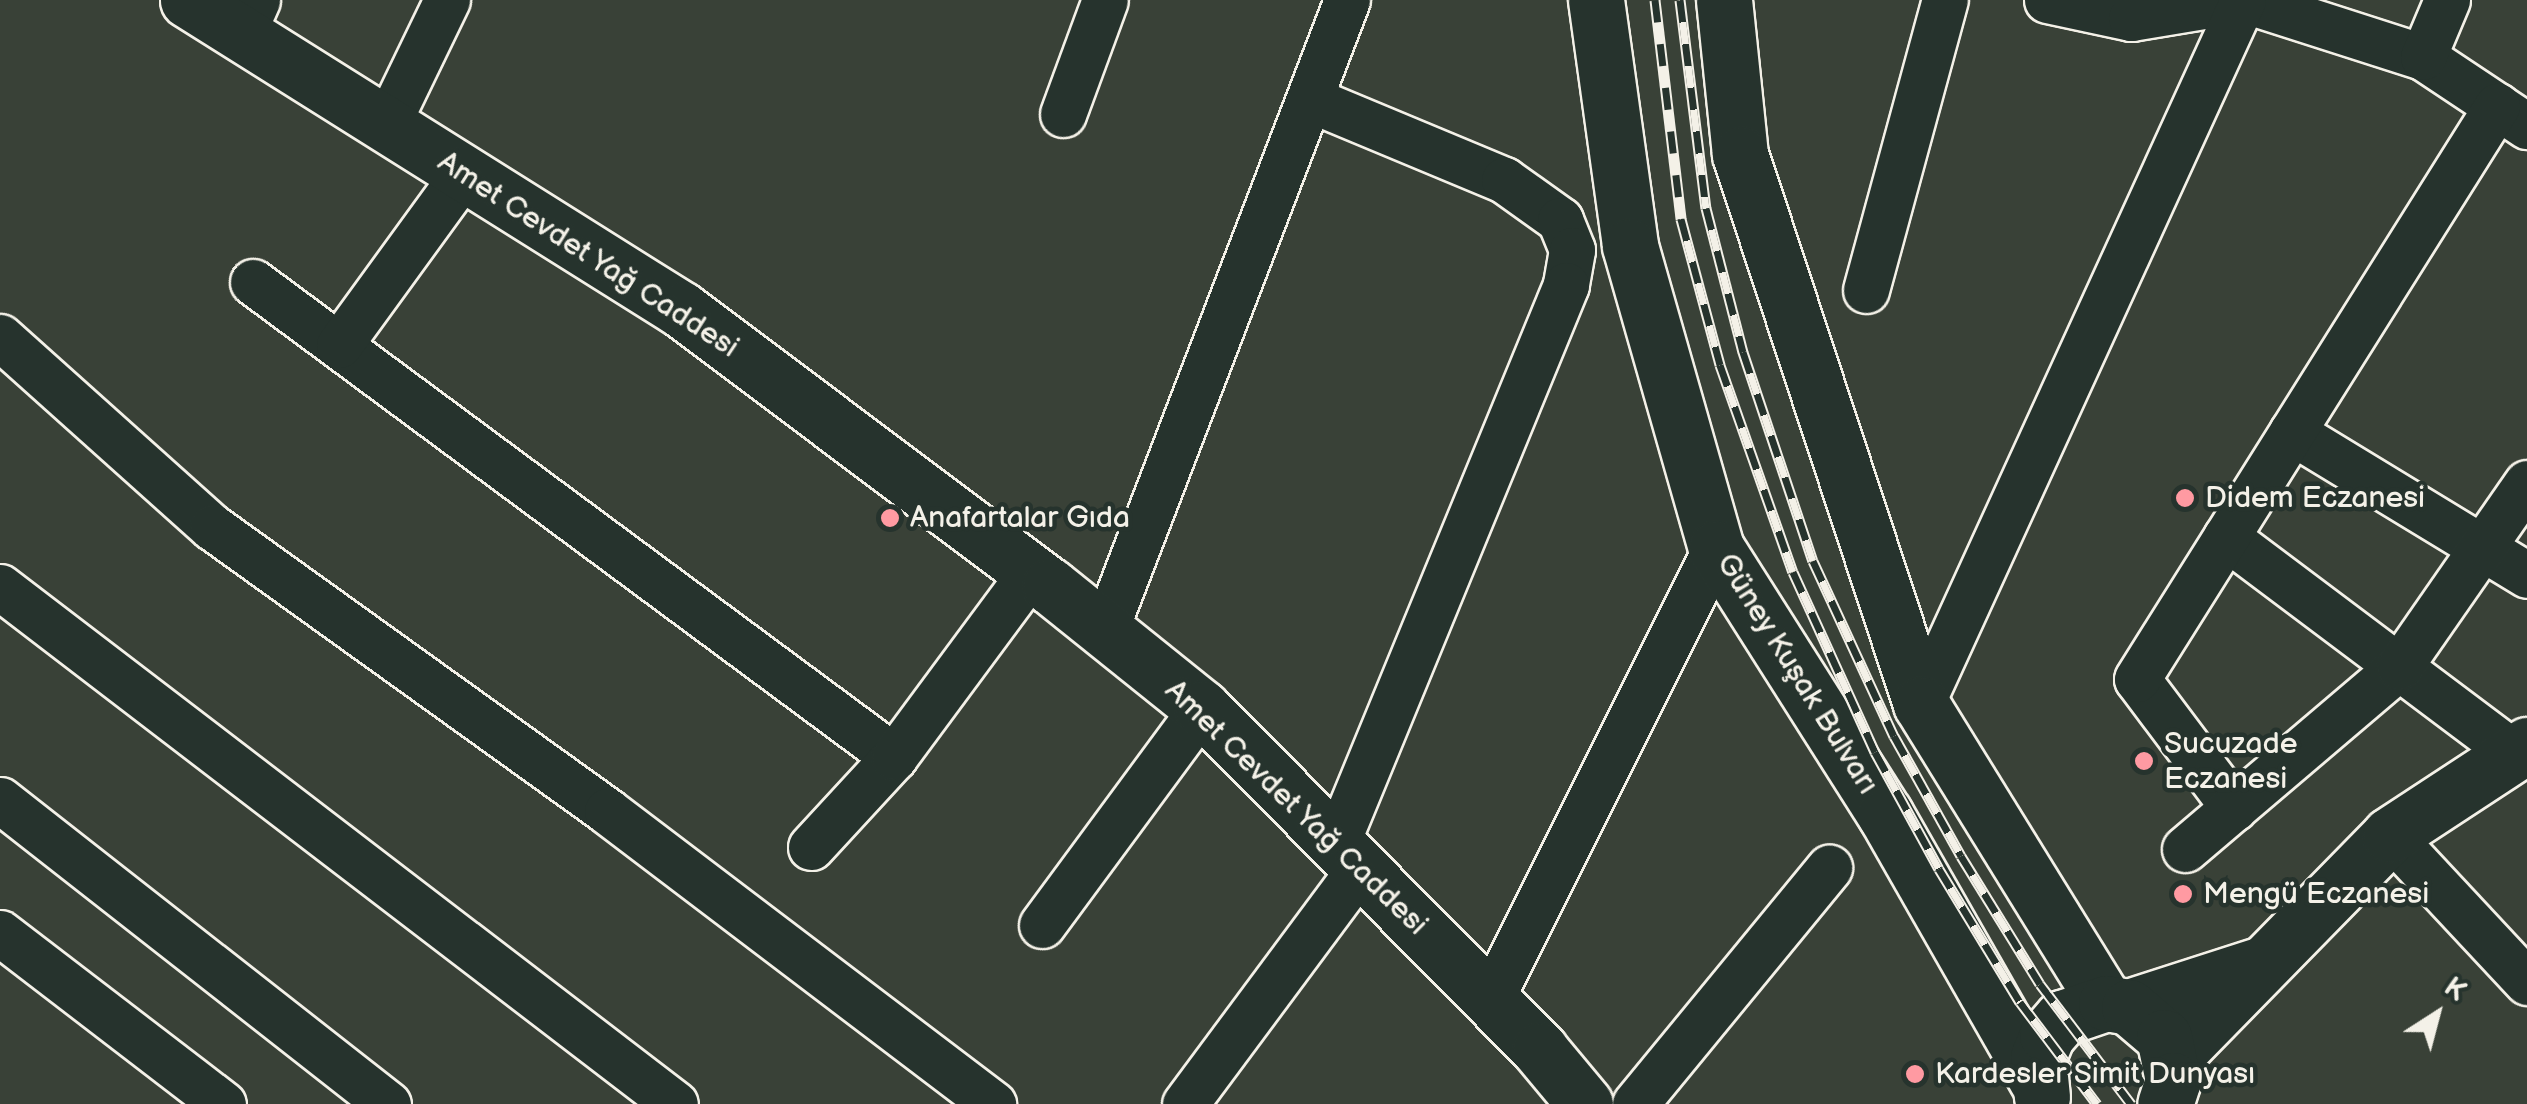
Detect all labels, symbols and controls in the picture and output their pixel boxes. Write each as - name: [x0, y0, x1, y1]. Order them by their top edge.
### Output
- street label: Amet Cevdet Yağ Caddesi: [430, 144, 746, 366]
- place label: Didem Eczanesi: [2205, 480, 2425, 516]
- marker: Didem Eczanesi: [2174, 487, 2196, 509]
- place label: Anafartalar Gıda: [910, 500, 1130, 536]
- marker: Anafartalar Gıda: [879, 507, 901, 529]
- street label: Güney Kuşak Bulvarı: [1708, 546, 1886, 802]
- street label: Amet Cevdet Yağ Caddesi: [1156, 672, 1436, 944]
- place label: Sucuzade Eczanesi: [2164, 726, 2297, 796]
- marker: Sucuzade Eczanesi: [2133, 750, 2155, 772]
- place label: Mengü Eczanesi: [2203, 876, 2429, 912]
- marker: Mengü Eczanesi: [2172, 883, 2194, 905]
- north arrow: [2387, 964, 2487, 1064]
- text: K: [2438, 970, 2472, 1008]
- place label: Kardesler Simit Dunyası: [1935, 1056, 2256, 1092]
- marker: Kardesler Simit Dunyası: [1904, 1063, 1926, 1085]

